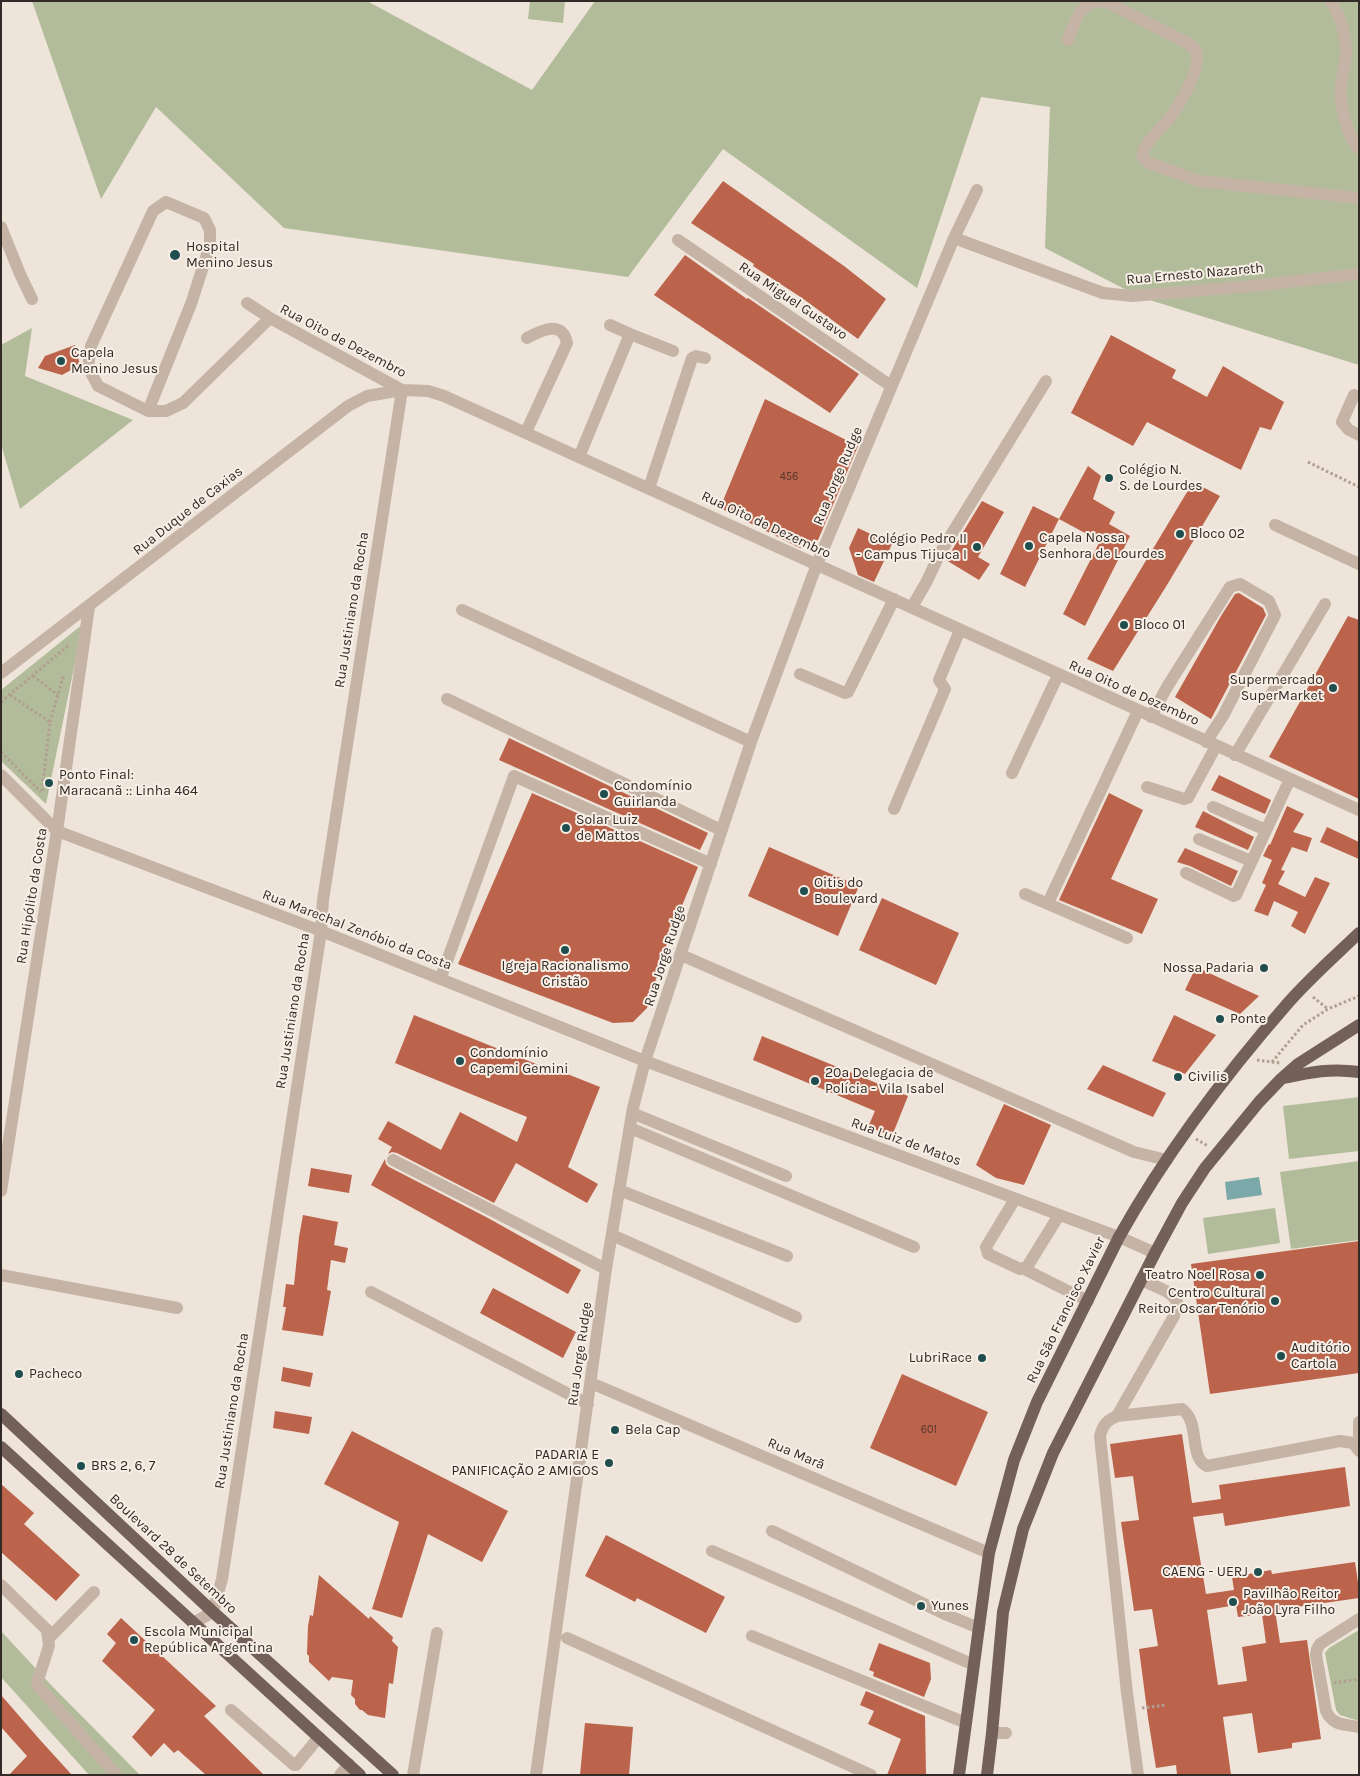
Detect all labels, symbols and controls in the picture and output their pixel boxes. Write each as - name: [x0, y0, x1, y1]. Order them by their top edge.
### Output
- place label: Hospital Menino Jesus: [186, 239, 273, 272]
- marker: Hospital Menino Jesus: [168, 248, 182, 262]
- street label: Rua Miguel Gustavo: [735, 258, 851, 344]
- street label: Rua Ernesto Nazareth: [1126, 260, 1264, 288]
- street label: Rua Oito de Dezembro: [277, 301, 409, 381]
- place label: Capela Menino Jesus: [71, 345, 158, 378]
- marker: Capela Menino Jesus: [55, 355, 67, 367]
- street label: Rua Jorge Rudge: [810, 424, 866, 528]
- place label: Colégio N. S. de Lourdes: [1119, 462, 1203, 494]
- street label: Rua Duque de Caxias: [130, 463, 246, 559]
- house number: 456: [780, 470, 798, 484]
- marker: Colégio N. S. de Lourdes: [1103, 472, 1115, 484]
- street label: Rua Oito de Dezembro: [699, 488, 833, 562]
- place label: Bloco 02: [1190, 526, 1245, 542]
- marker: Bloco 02: [1174, 528, 1186, 540]
- place label: Capela Nossa Senhora de Lourdes: [1039, 530, 1165, 562]
- street label: Rua Justiniano da Rocha: [331, 531, 373, 689]
- place label: Colégio Pedro II - Campus Tijuca I: [856, 531, 967, 564]
- marker: Capela Nossa Senhora de Lourdes: [1023, 540, 1035, 552]
- marker: Colégio Pedro II - Campus Tijuca I: [971, 541, 983, 553]
- place label: Bloco 01: [1134, 617, 1185, 633]
- marker: Bloco 01: [1118, 619, 1130, 631]
- street label: Rua Oito de Dezembro: [1066, 657, 1202, 729]
- place label: Supermercado SuperMarket: [1229, 672, 1323, 704]
- marker: Supermercado SuperMarket: [1327, 682, 1339, 694]
- place label: Ponto Final: Maracanã :: Linha 464: [59, 767, 198, 800]
- marker: Ponto Final: Maracanã :: Linha 464: [43, 777, 55, 789]
- place label: Condomínio Guirlanda: [614, 778, 692, 810]
- marker: Condomínio Guirlanda: [598, 788, 610, 800]
- place label: Solar Luiz de Mattos: [576, 812, 640, 844]
- marker: Solar Luiz de Mattos: [560, 822, 572, 834]
- street label: Rua Hipólito da Costa: [13, 827, 51, 965]
- place label: Oitis do Boulevard: [814, 875, 878, 908]
- marker: Oitis do Boulevard: [798, 885, 810, 897]
- street label: Rua Marechal Zenóbio da Costa: [260, 886, 454, 974]
- street label: Rua Jorge Rudge: [641, 903, 689, 1009]
- street label: Rua Justiniano da Rocha: [272, 932, 314, 1090]
- marker: Igreja Racionalismo Cristão: [559, 944, 571, 956]
- place label: Igreja Racionalismo Cristão: [501, 958, 629, 990]
- place label: Nossa Padaria: [1163, 960, 1254, 976]
- marker: Nossa Padaria: [1258, 962, 1270, 974]
- place label: Ponte: [1230, 1011, 1266, 1027]
- marker: Ponte: [1214, 1013, 1226, 1025]
- place label: Condomínio Capemi Gemini: [470, 1045, 568, 1078]
- marker: Condomínio Capemi Gemini: [454, 1055, 466, 1067]
- place label: 20ª Delegacia de Polícia - Vila Isabel: [825, 1065, 945, 1098]
- place label: Civilis: [1188, 1069, 1227, 1085]
- marker: Civilis: [1172, 1071, 1184, 1083]
- marker: 20ª Delegacia de Polícia - Vila Isabel: [809, 1075, 821, 1087]
- street label: Rua Luiz de Matos: [849, 1114, 963, 1170]
- street label: Rua São Francisco Xavier: [1023, 1234, 1109, 1386]
- place label: Teatro Noel Rosa: [1145, 1267, 1250, 1283]
- marker: Teatro Noel Rosa: [1254, 1269, 1266, 1281]
- place label: Centro Cultural Reitor Oscar Tenório: [1138, 1285, 1265, 1318]
- marker: Centro Cultural Reitor Oscar Tenório: [1269, 1295, 1281, 1307]
- street label: Rua Jorge Rudge: [564, 1301, 596, 1407]
- street label: Rua Justiniano da Rocha: [211, 1332, 253, 1490]
- place label: Auditório Cartola: [1291, 1340, 1350, 1372]
- place label: LubriRace: [909, 1350, 972, 1366]
- marker: Auditório Cartola: [1275, 1350, 1287, 1362]
- marker: LubriRace: [976, 1352, 988, 1364]
- place label: Pacheco: [29, 1366, 82, 1382]
- marker: Pacheco: [13, 1368, 25, 1380]
- place label: Bela Cap: [625, 1422, 680, 1438]
- house number: 601: [921, 1423, 937, 1437]
- marker: Bela Cap: [609, 1424, 621, 1436]
- street label: Rua Marã: [765, 1434, 827, 1474]
- place label: PADARIA E PANIFICAÇÃO 2 AMIGOS: [452, 1447, 599, 1480]
- marker: PADARIA E PANIFICAÇÃO 2 AMIGOS: [603, 1457, 615, 1469]
- place label: BRS 2, 6, 7: [91, 1458, 155, 1474]
- marker: BRS 2, 6, 7: [75, 1460, 87, 1472]
- street label: Boulevard 28 de Setembro: [106, 1490, 240, 1618]
- place label: CAENG - UERJ: [1162, 1564, 1248, 1580]
- marker: CAENG - UERJ: [1252, 1566, 1264, 1578]
- place label: Pavilhão Reitor João Lyra Filho: [1243, 1586, 1339, 1618]
- marker: Pavilhão Reitor João Lyra Filho: [1227, 1596, 1239, 1608]
- place label: Yunes: [931, 1598, 969, 1614]
- marker: Yunes: [915, 1600, 927, 1612]
- place label: Escola Municipal República Argentina: [144, 1624, 273, 1656]
- marker: Escola Municipal República Argentina: [128, 1634, 140, 1646]

